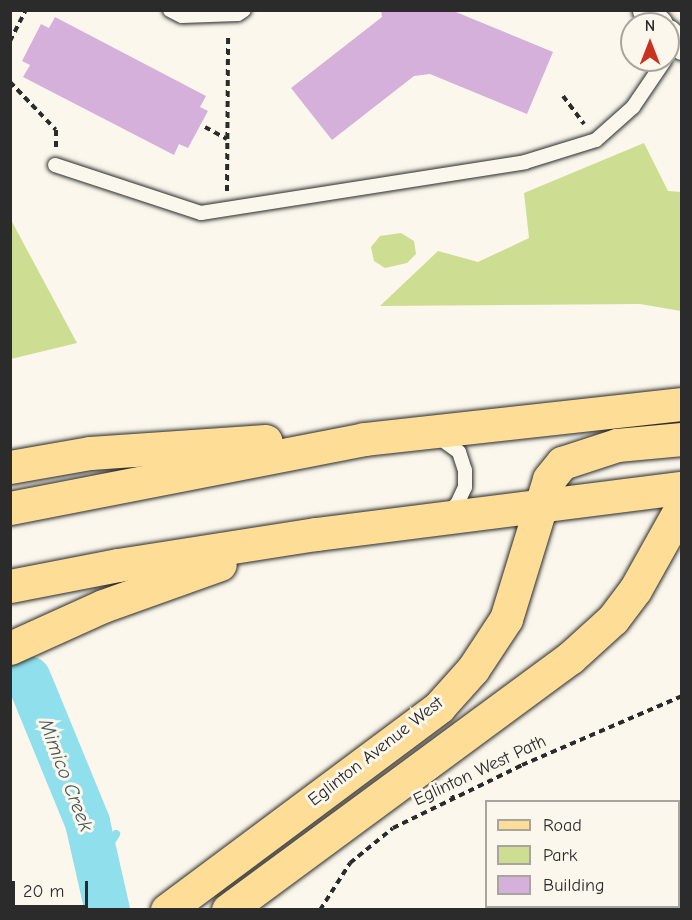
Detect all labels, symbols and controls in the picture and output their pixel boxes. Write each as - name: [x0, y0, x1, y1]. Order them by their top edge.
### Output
- north arrow: [620, 12, 680, 72]
- text: N: [645, 17, 655, 35]
- street label: Eglinton Avenue West: [304, 693, 448, 811]
- water label: Mimico Creek: [34, 715, 98, 835]
- street label: Eglinton West Path: [410, 731, 550, 811]
- legend: [485, 800, 680, 908]
- text: Road: [543, 815, 582, 836]
- text: Park: [543, 845, 577, 866]
- scale bar: [15, 869, 92, 907]
- text: Building: [543, 875, 605, 896]
- text: 20 m: [23, 881, 64, 902]

